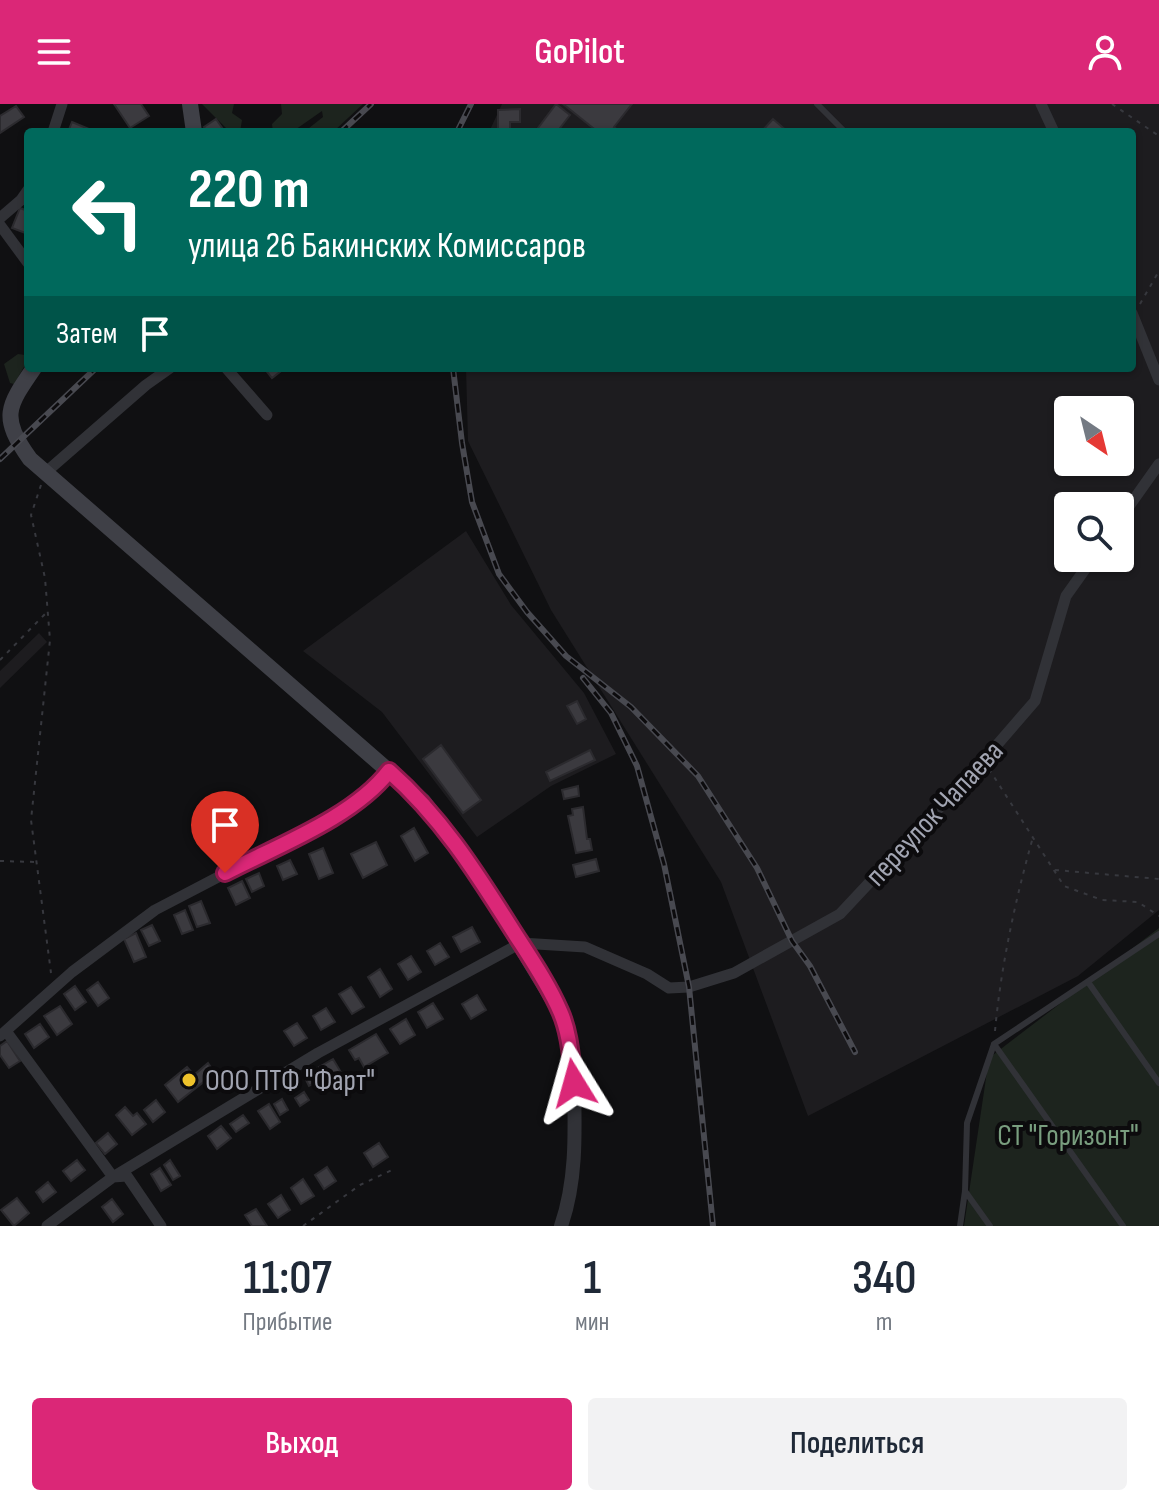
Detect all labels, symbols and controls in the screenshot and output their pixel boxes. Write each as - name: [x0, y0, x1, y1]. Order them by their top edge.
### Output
- icon: menu: [32, 30, 76, 74]
- icon: person: [1083, 30, 1127, 74]
- text: GoPilot: [534, 31, 625, 74]
- text: 220 m: [188, 157, 310, 224]
- icon: left: [56, 160, 160, 264]
- text: улица 26 Бакинских Комиссаров: [188, 225, 586, 268]
- icon: arrive: [133, 312, 177, 356]
- text: Затем: [56, 316, 117, 352]
- north arrow: [1054, 396, 1134, 476]
- map controls: [1054, 396, 1134, 572]
- button: search: [1054, 492, 1134, 572]
- street label: переулок Чапаева: [858, 734, 1011, 894]
- pin: [191, 791, 259, 873]
- icon: arrive: [203, 803, 247, 847]
- position arrow: [532, 1041, 616, 1125]
- place label: ООО ПТФ "Фарт": [205, 1063, 375, 1099]
- marker: ООО ПТФ "Фарт": [180, 1071, 198, 1089]
- park label: СТ "Горизонт": [997, 1118, 1139, 1154]
- text: 11:07: [243, 1250, 332, 1307]
- text: 1: [583, 1250, 601, 1307]
- text: 340: [852, 1250, 917, 1307]
- text: Прибытие: [242, 1307, 333, 1338]
- text: мин: [575, 1307, 609, 1338]
- text: m: [876, 1307, 893, 1338]
- button: Выход: [32, 1398, 572, 1490]
- button: Поделиться: [588, 1398, 1127, 1490]

